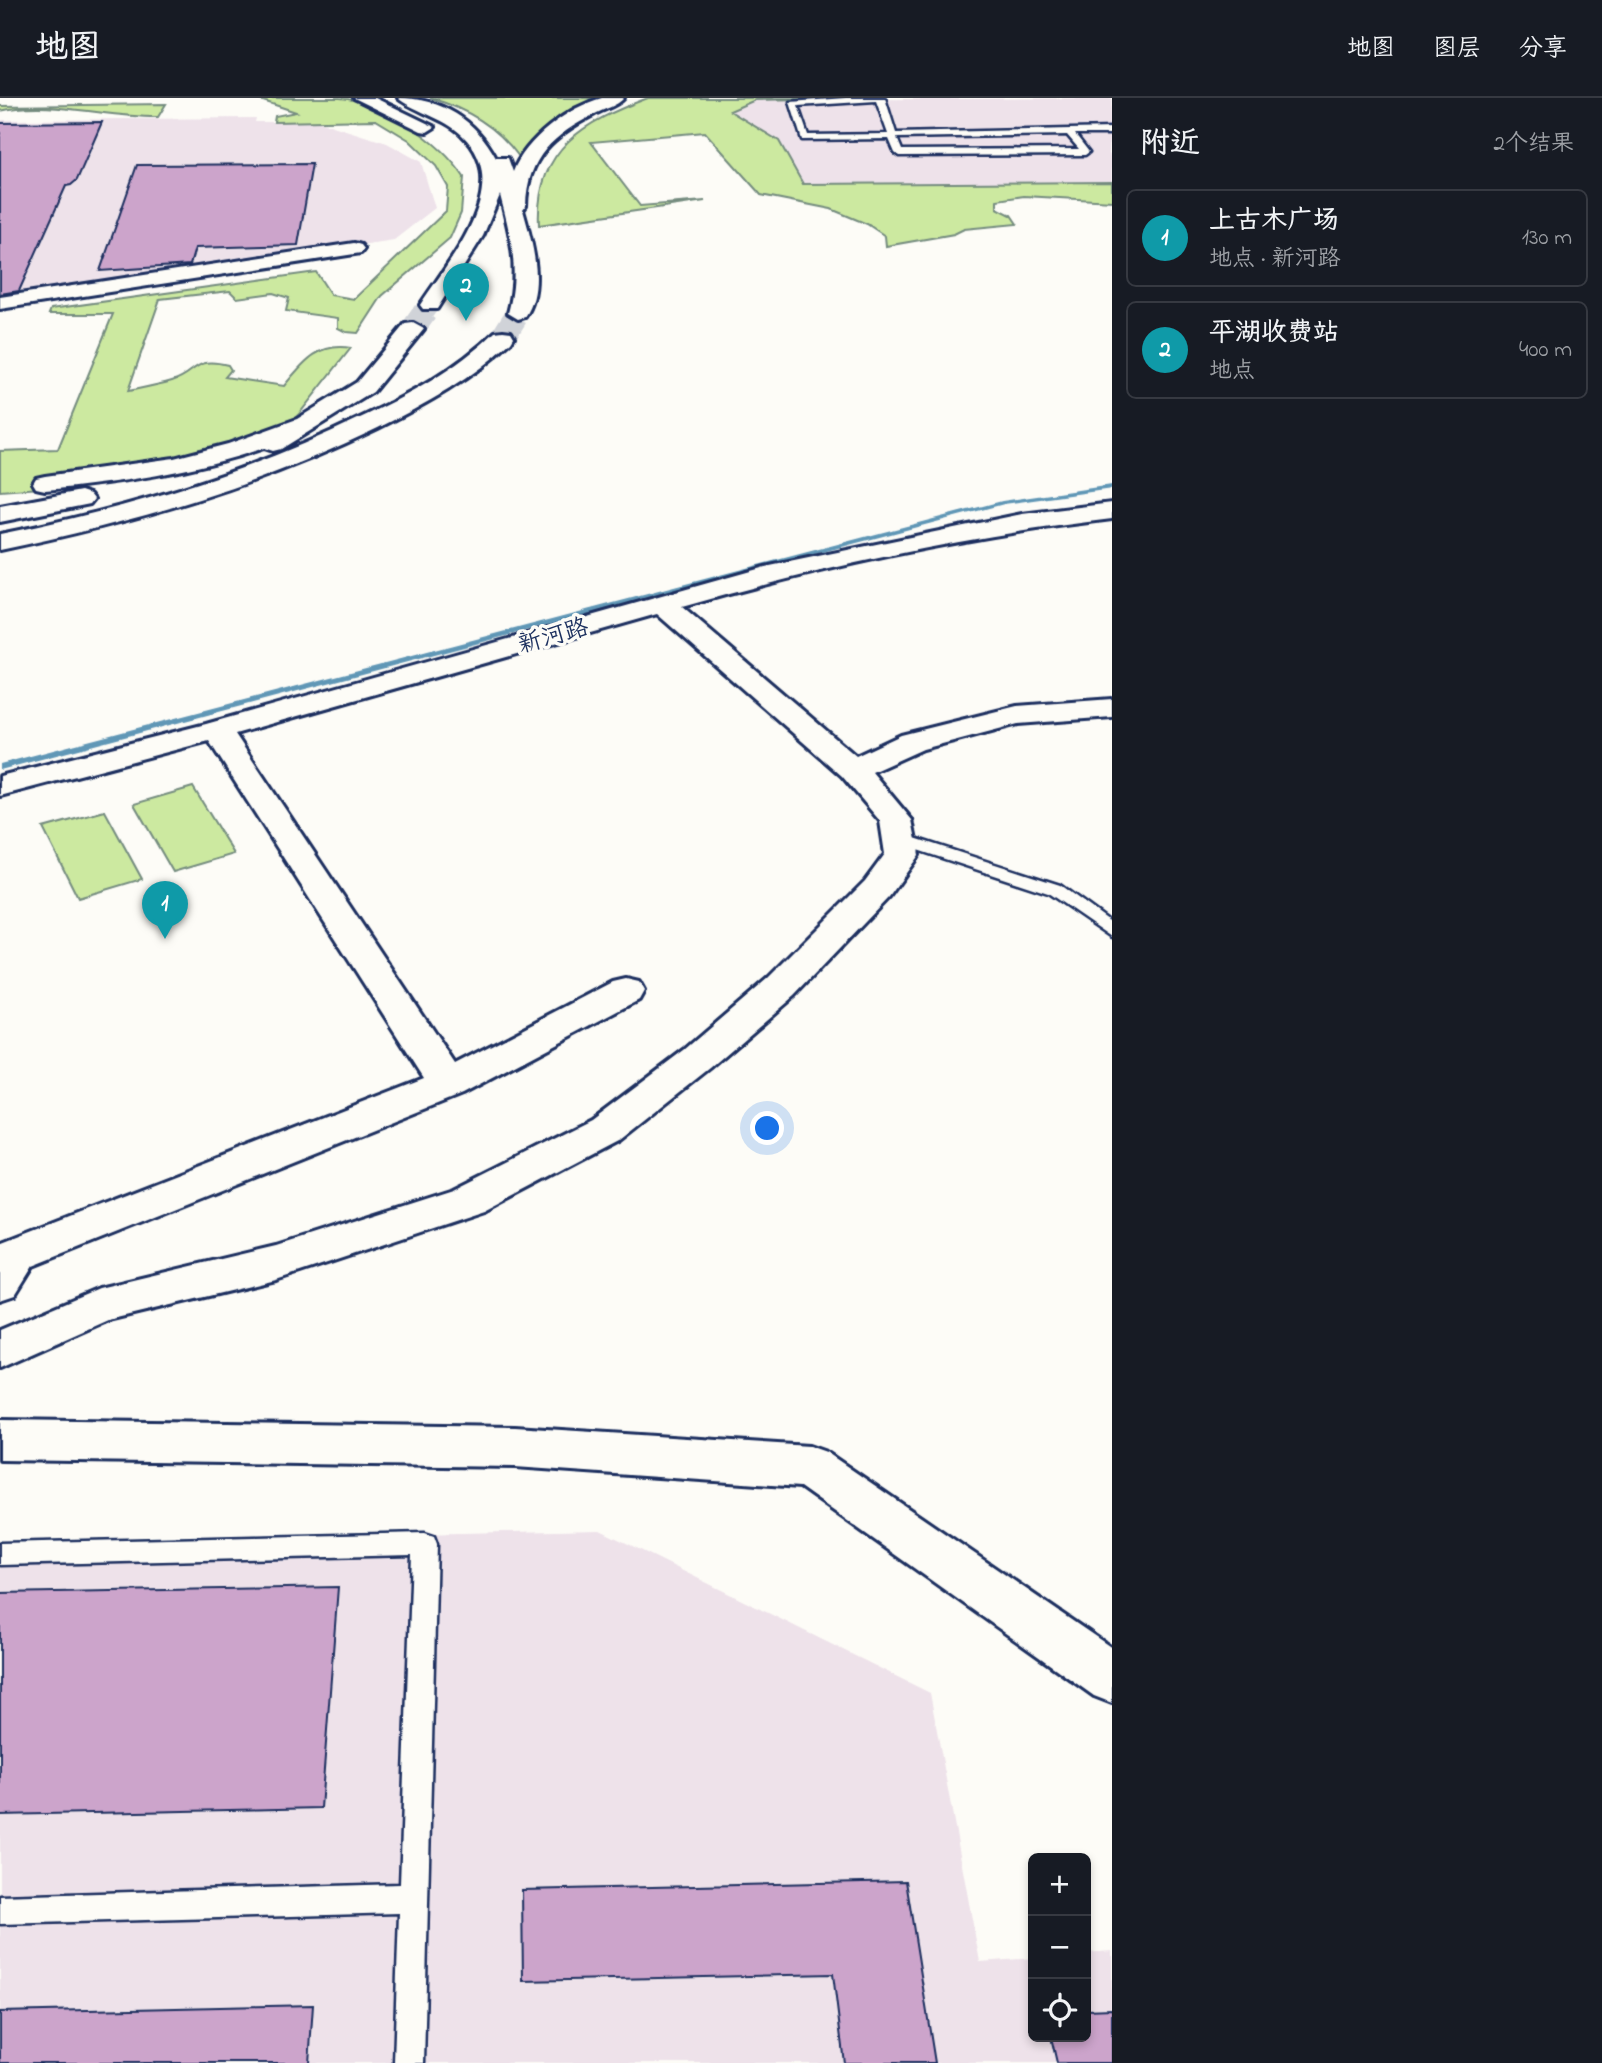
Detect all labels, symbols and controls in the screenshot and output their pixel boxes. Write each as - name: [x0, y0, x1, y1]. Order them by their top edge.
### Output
- text: 地图: [35, 25, 101, 73]
- text: 地图: [1347, 32, 1395, 67]
- text: 图层: [1433, 32, 1481, 67]
- text: 分享: [1519, 32, 1567, 67]
- text: 附近: [1140, 123, 1200, 167]
- text: 2个结果: [1494, 128, 1574, 161]
- text: 上古木广场: [1209, 203, 1339, 241]
- text: 1: [1161, 222, 1169, 255]
- text: 130 m: [1522, 222, 1572, 255]
- text: 地点 · 新河路: [1209, 243, 1340, 276]
- pin: 2: [443, 263, 489, 321]
- text: 平湖收费站: [1209, 315, 1339, 353]
- text: 2: [1159, 334, 1171, 367]
- text: 400 m: [1519, 334, 1572, 367]
- text: 地点: [1209, 355, 1255, 388]
- street label: 新河路: [514, 611, 593, 664]
- pin: 1: [142, 881, 188, 939]
- your location: [750, 1111, 784, 1145]
- map controls: [1028, 1853, 1091, 2042]
- button: +: [1028, 1853, 1091, 1916]
- button: −: [1028, 1916, 1091, 1979]
- button: locate: [1028, 1979, 1091, 2042]

